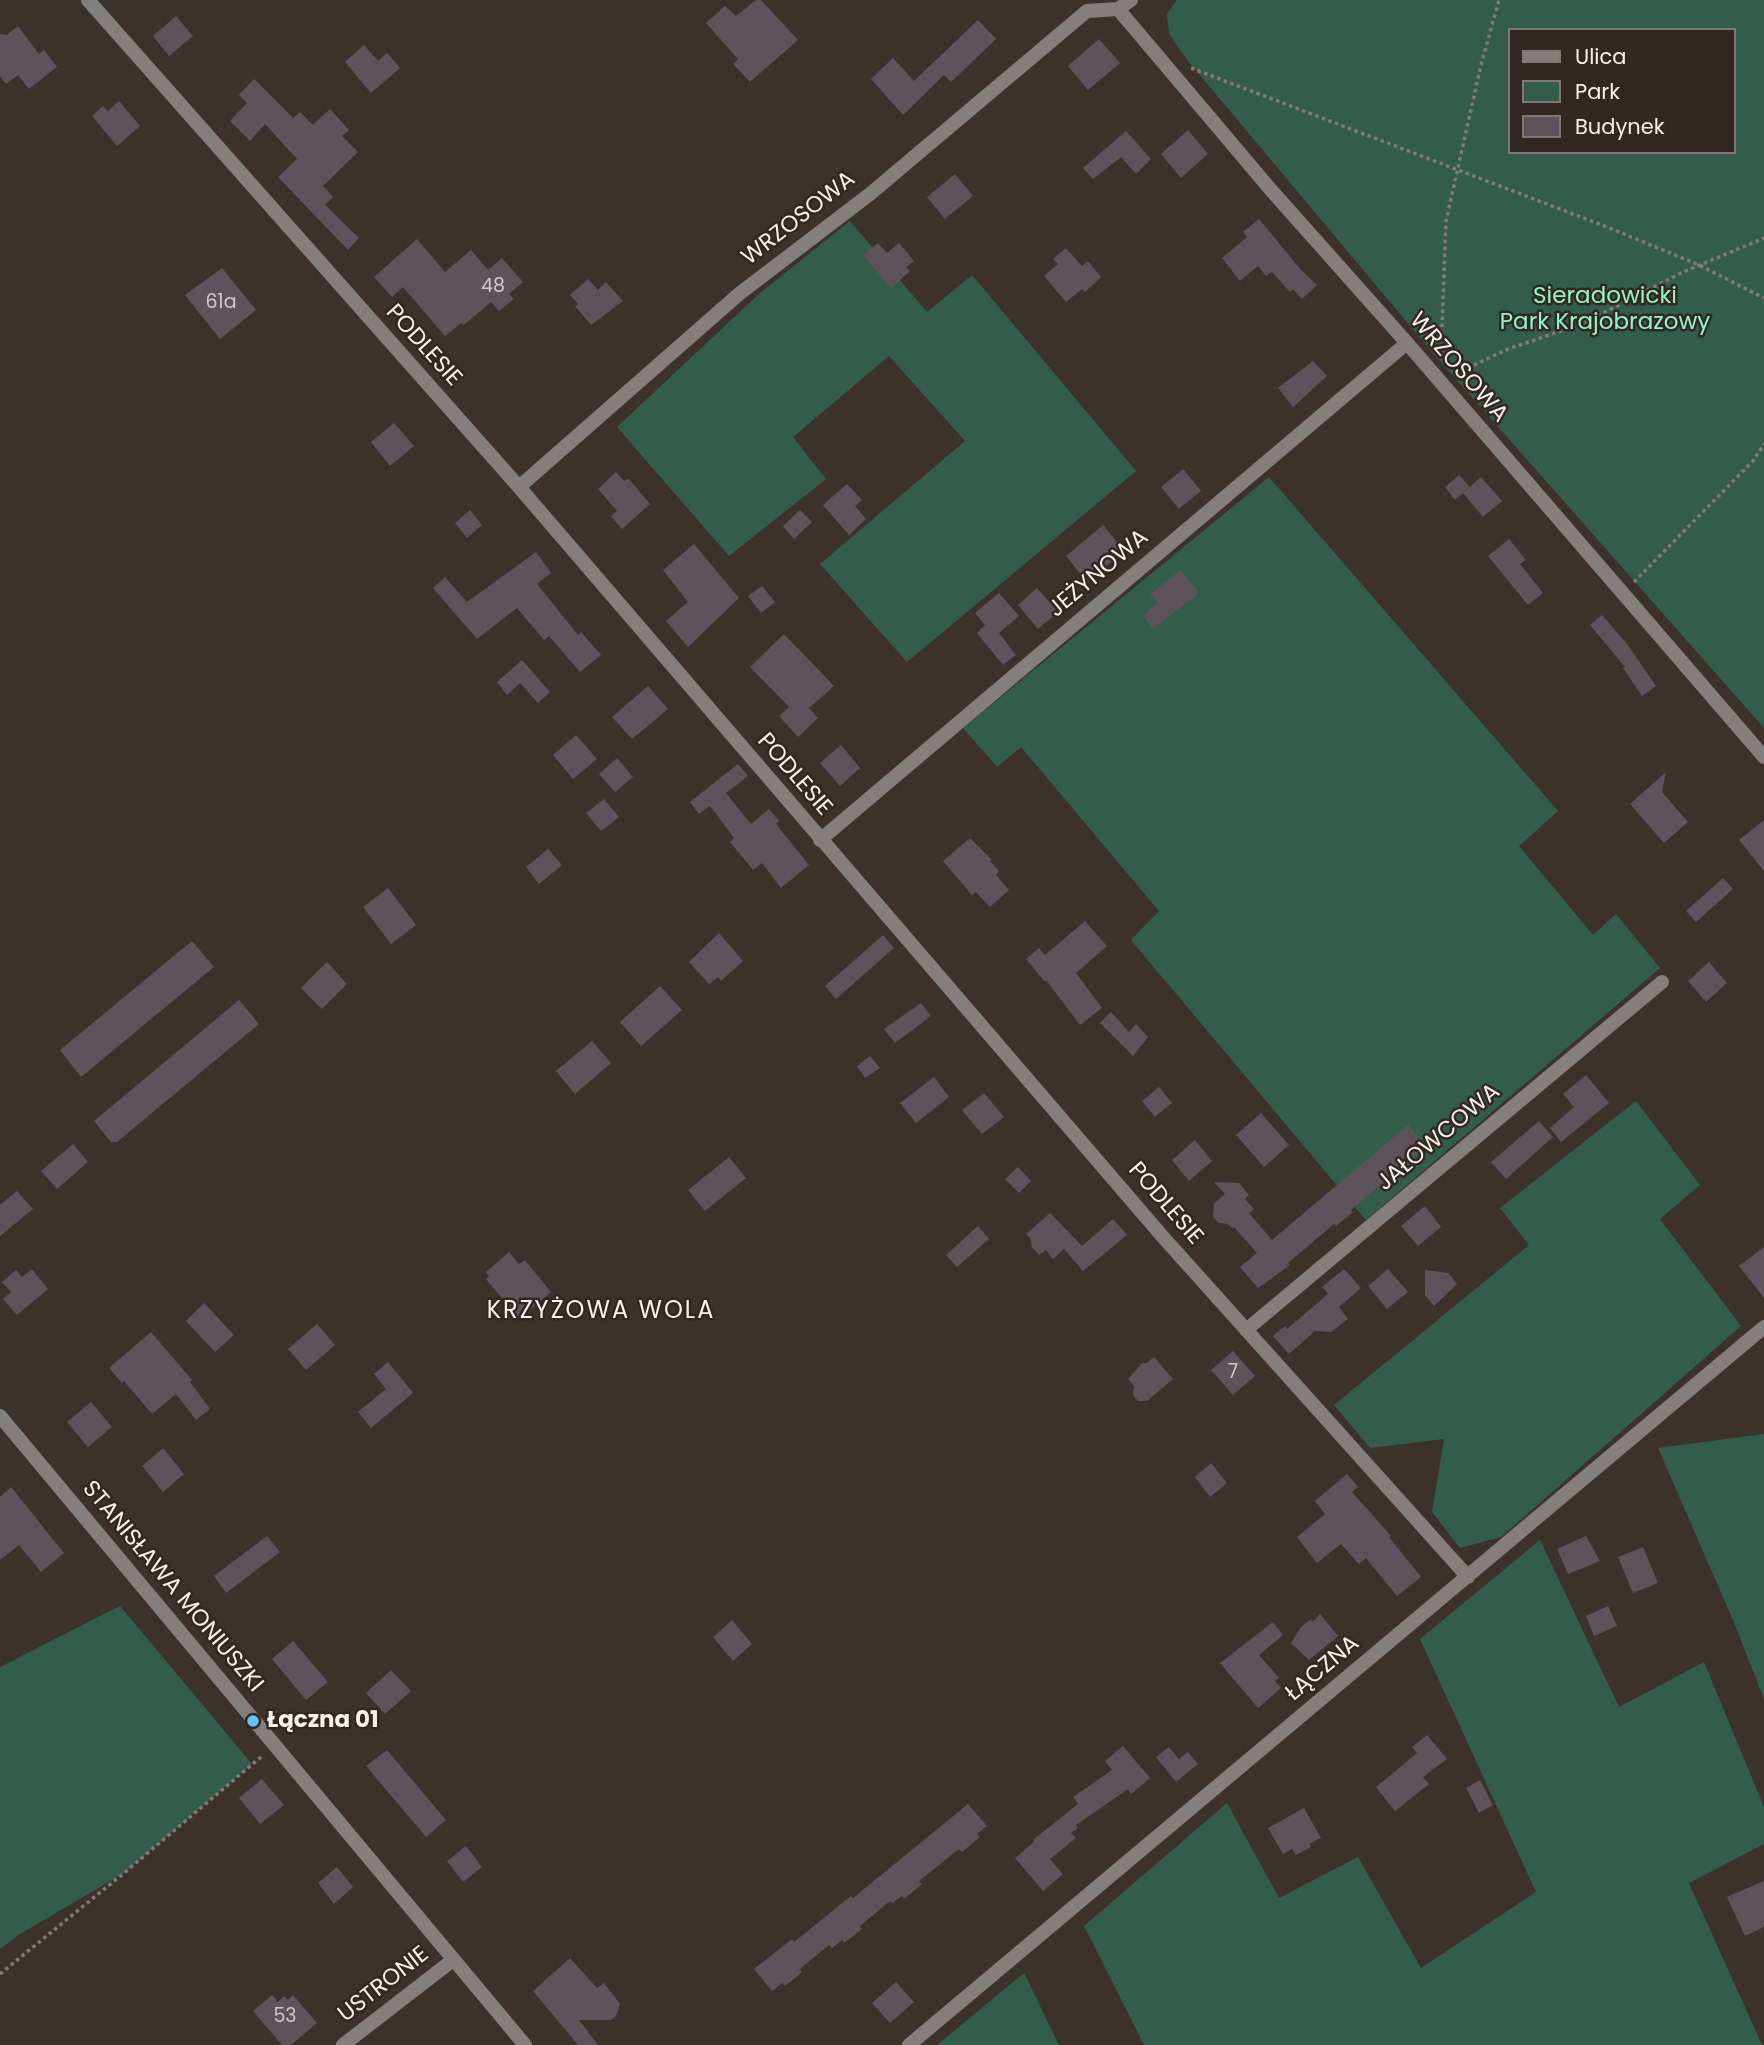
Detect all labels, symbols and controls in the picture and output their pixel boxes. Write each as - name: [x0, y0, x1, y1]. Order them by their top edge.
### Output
- legend: [1508, 28, 1736, 154]
- text: Ulica: [1575, 42, 1626, 71]
- text: Park: [1575, 77, 1620, 106]
- text: Budynek: [1575, 112, 1665, 141]
- street label: WRZOSOWA: [737, 166, 861, 272]
- house number: 48: [481, 276, 505, 298]
- park label: Sieradowicki Park Krajobrazowy: [1500, 283, 1710, 337]
- house number: 61a: [206, 292, 236, 314]
- street label: PODLESIE: [379, 299, 467, 393]
- street label: WRZOSOWA: [1403, 307, 1513, 429]
- street label: JEŻYNOWA: [1043, 524, 1155, 624]
- street label: PODLESIE: [751, 728, 837, 822]
- street label: JAŁOWCOWA: [1372, 1079, 1506, 1197]
- street label: PODLESIE: [1122, 1157, 1208, 1251]
- district label: KRZYŻOWA WOLA: [488, 1298, 714, 1326]
- house number: 7: [1228, 1362, 1238, 1384]
- street label: STANISŁAWA MONIUSZKI: [76, 1476, 268, 1698]
- street label: ŁĄCZNA: [1281, 1630, 1365, 1708]
- place label: Łączna 01: [267, 1707, 379, 1735]
- marker: Łączna 01: [245, 1713, 261, 1729]
- street label: USTRONIE: [333, 1941, 435, 2029]
- house number: 53: [273, 2006, 297, 2028]

